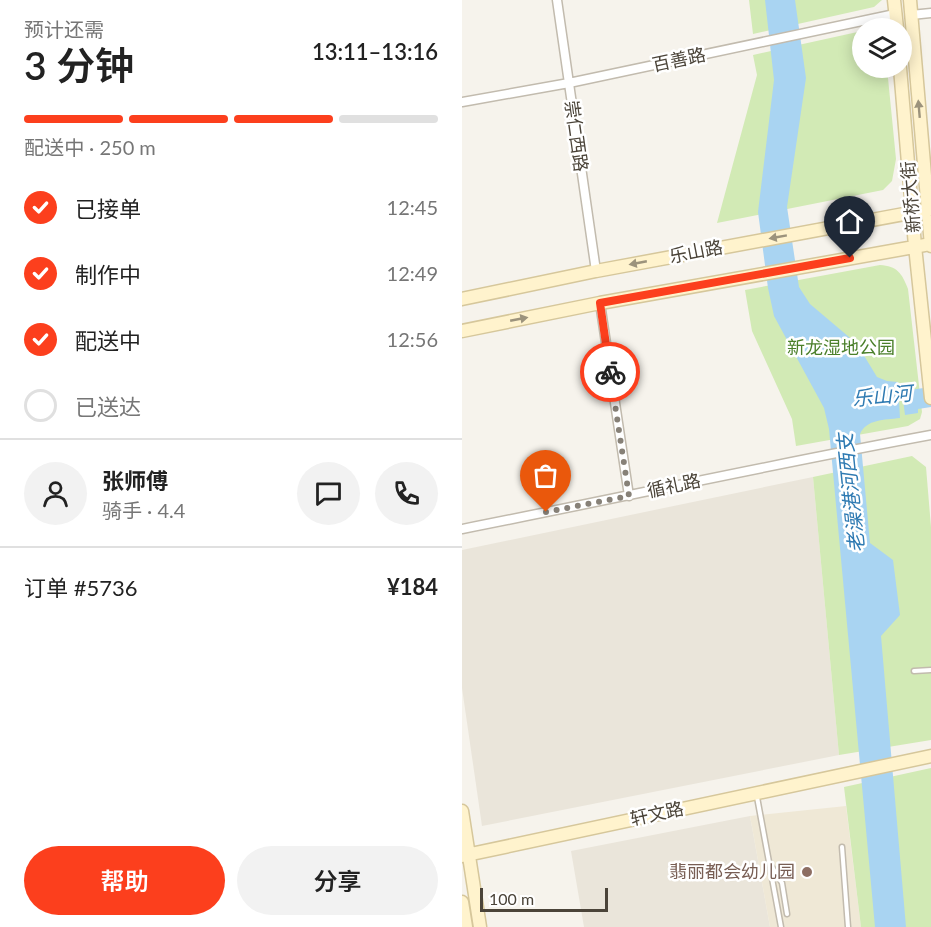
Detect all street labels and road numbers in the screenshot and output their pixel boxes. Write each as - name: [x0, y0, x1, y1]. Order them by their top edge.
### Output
- street label: 百善路: [650, 43, 707, 75]
- street label: 崇仁西路: [561, 99, 593, 173]
- street label: 新桥大街: [896, 160, 924, 234]
- street label: 乐山路: [667, 235, 724, 267]
- street label: 循礼路: [645, 469, 702, 501]
- street label: 轩文路: [628, 797, 685, 829]

